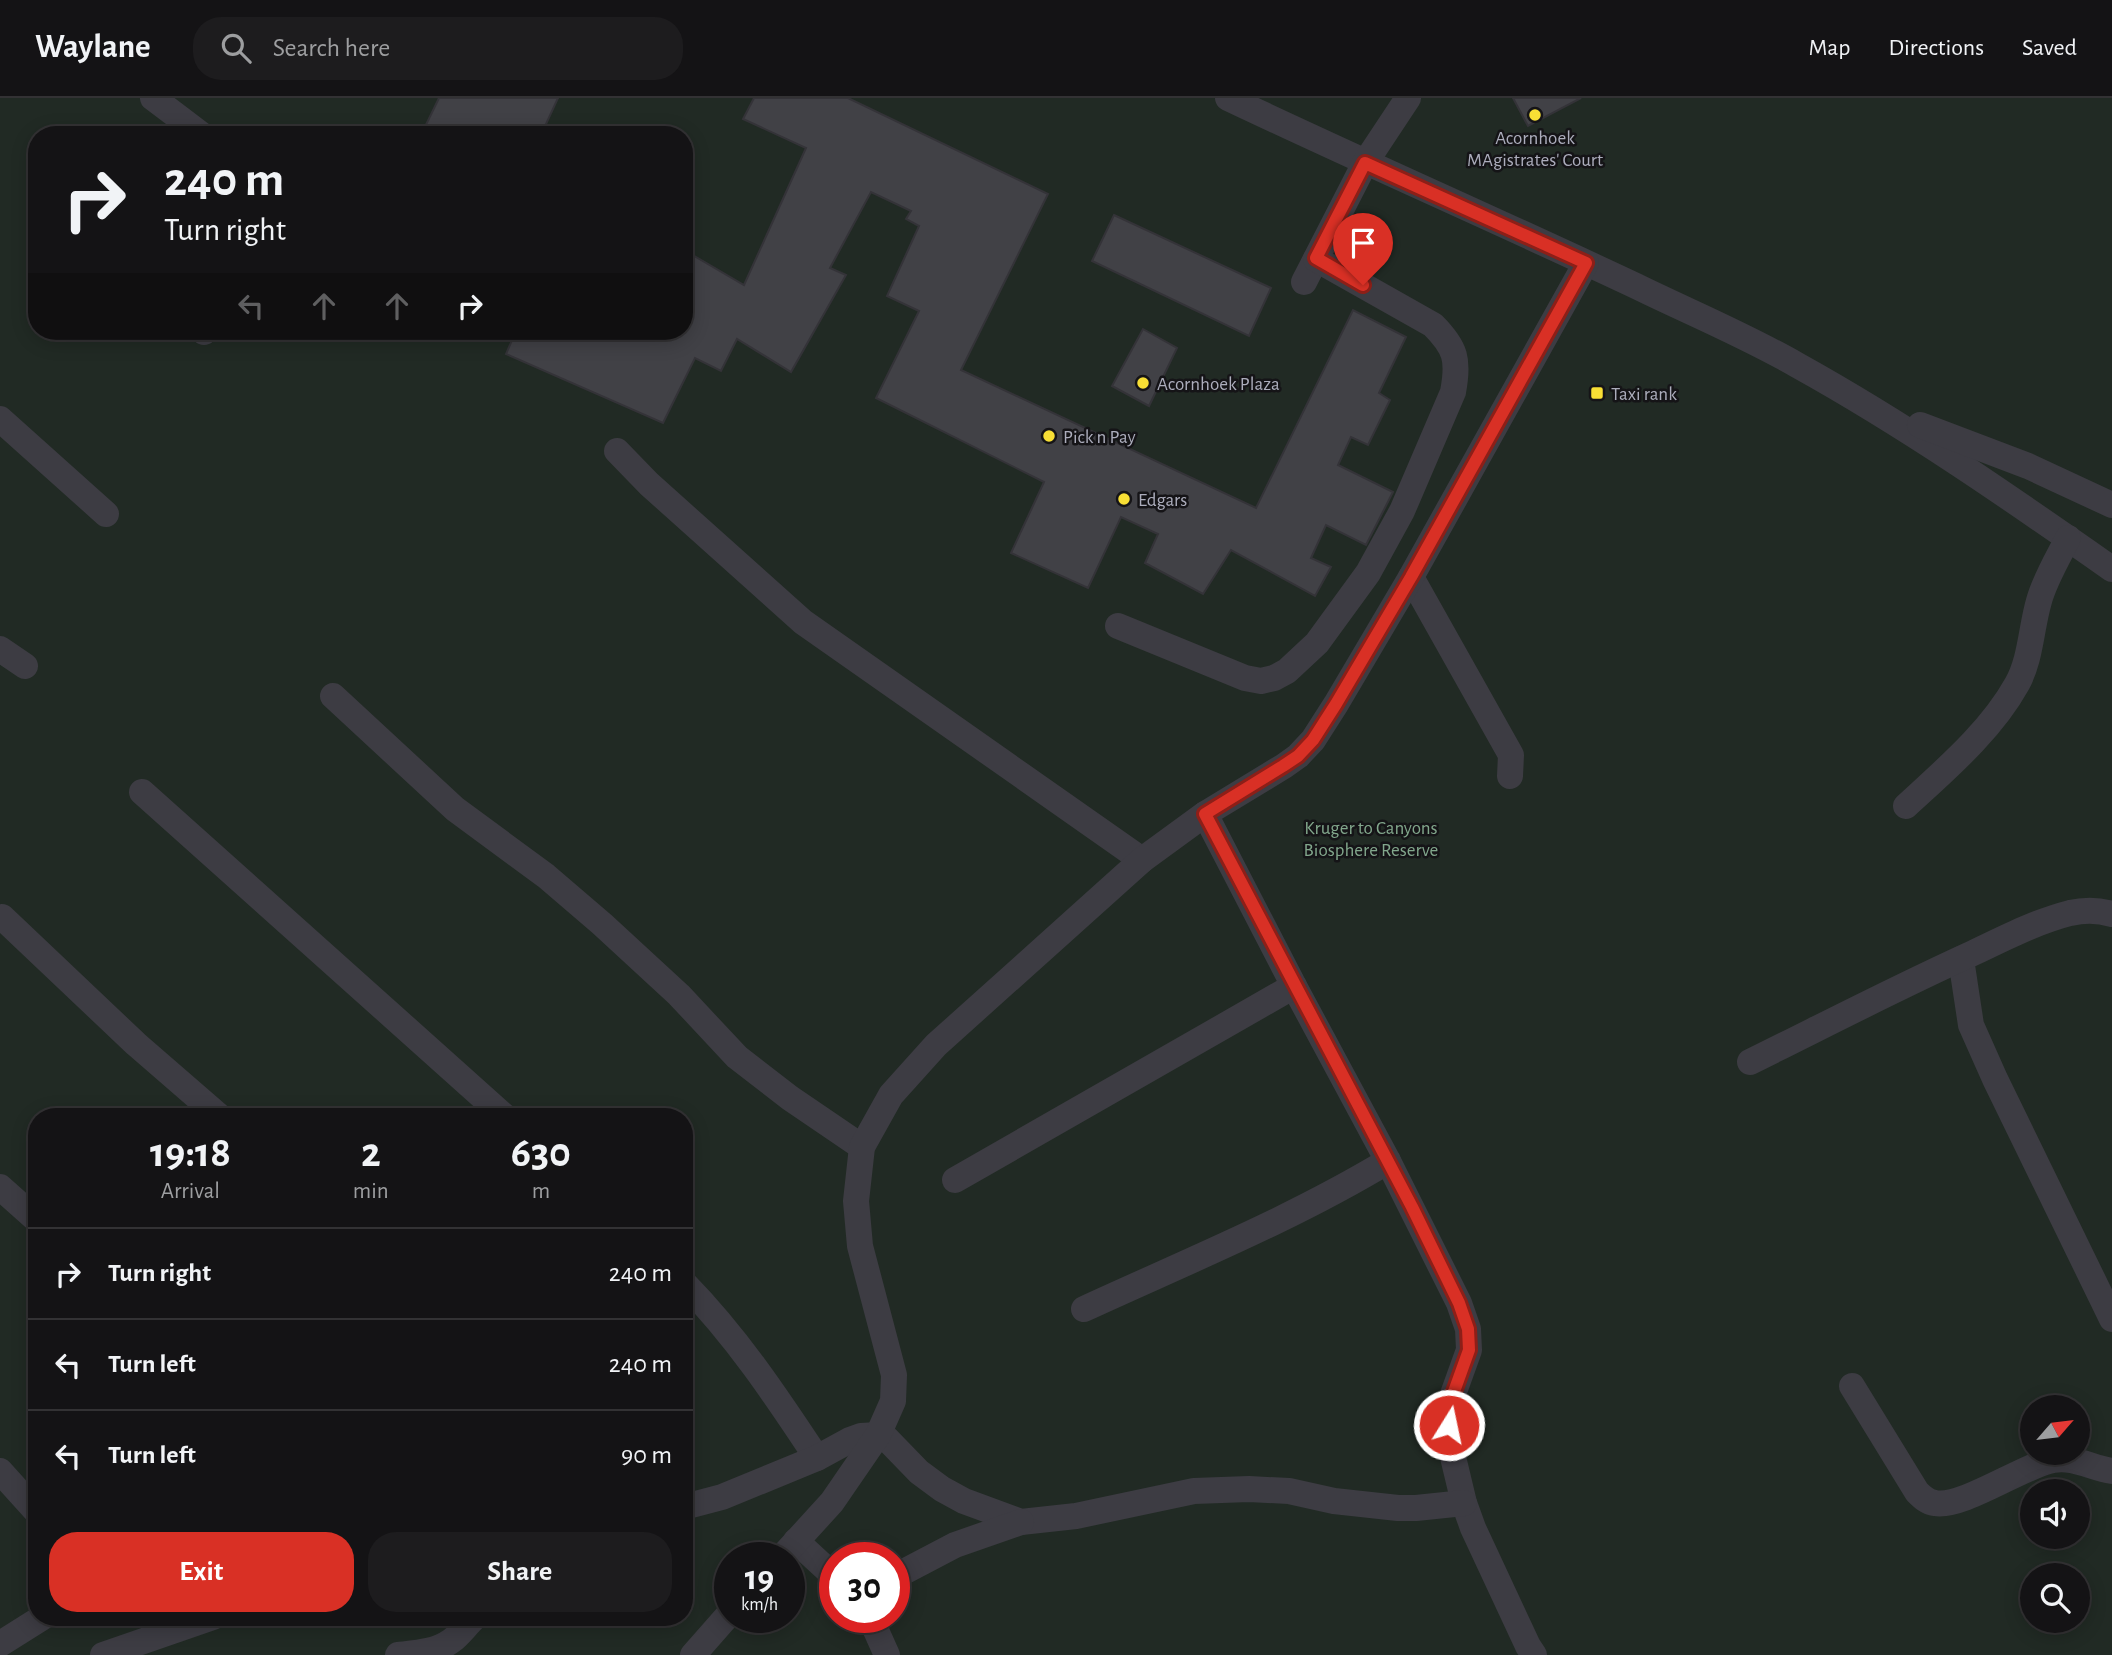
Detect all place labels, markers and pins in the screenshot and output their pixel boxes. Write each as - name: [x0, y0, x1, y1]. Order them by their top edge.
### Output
- marker: Acornhoek MAgistrates' Court: [1527, 107, 1543, 123]
- place label: Acornhoek MAgistrates' Court: [1467, 129, 1603, 170]
- pin: [1333, 213, 1393, 285]
- marker: Acornhoek Plaza: [1135, 375, 1151, 391]
- place label: Acornhoek Plaza: [1157, 375, 1280, 394]
- marker: Taxi rank: [1589, 385, 1605, 401]
- place label: Taxi rank: [1611, 385, 1677, 404]
- marker: Pick n Pay: [1041, 428, 1057, 444]
- place label: Pick n Pay: [1063, 428, 1136, 447]
- marker: Edgars: [1116, 491, 1132, 507]
- place label: Edgars: [1138, 491, 1187, 510]

